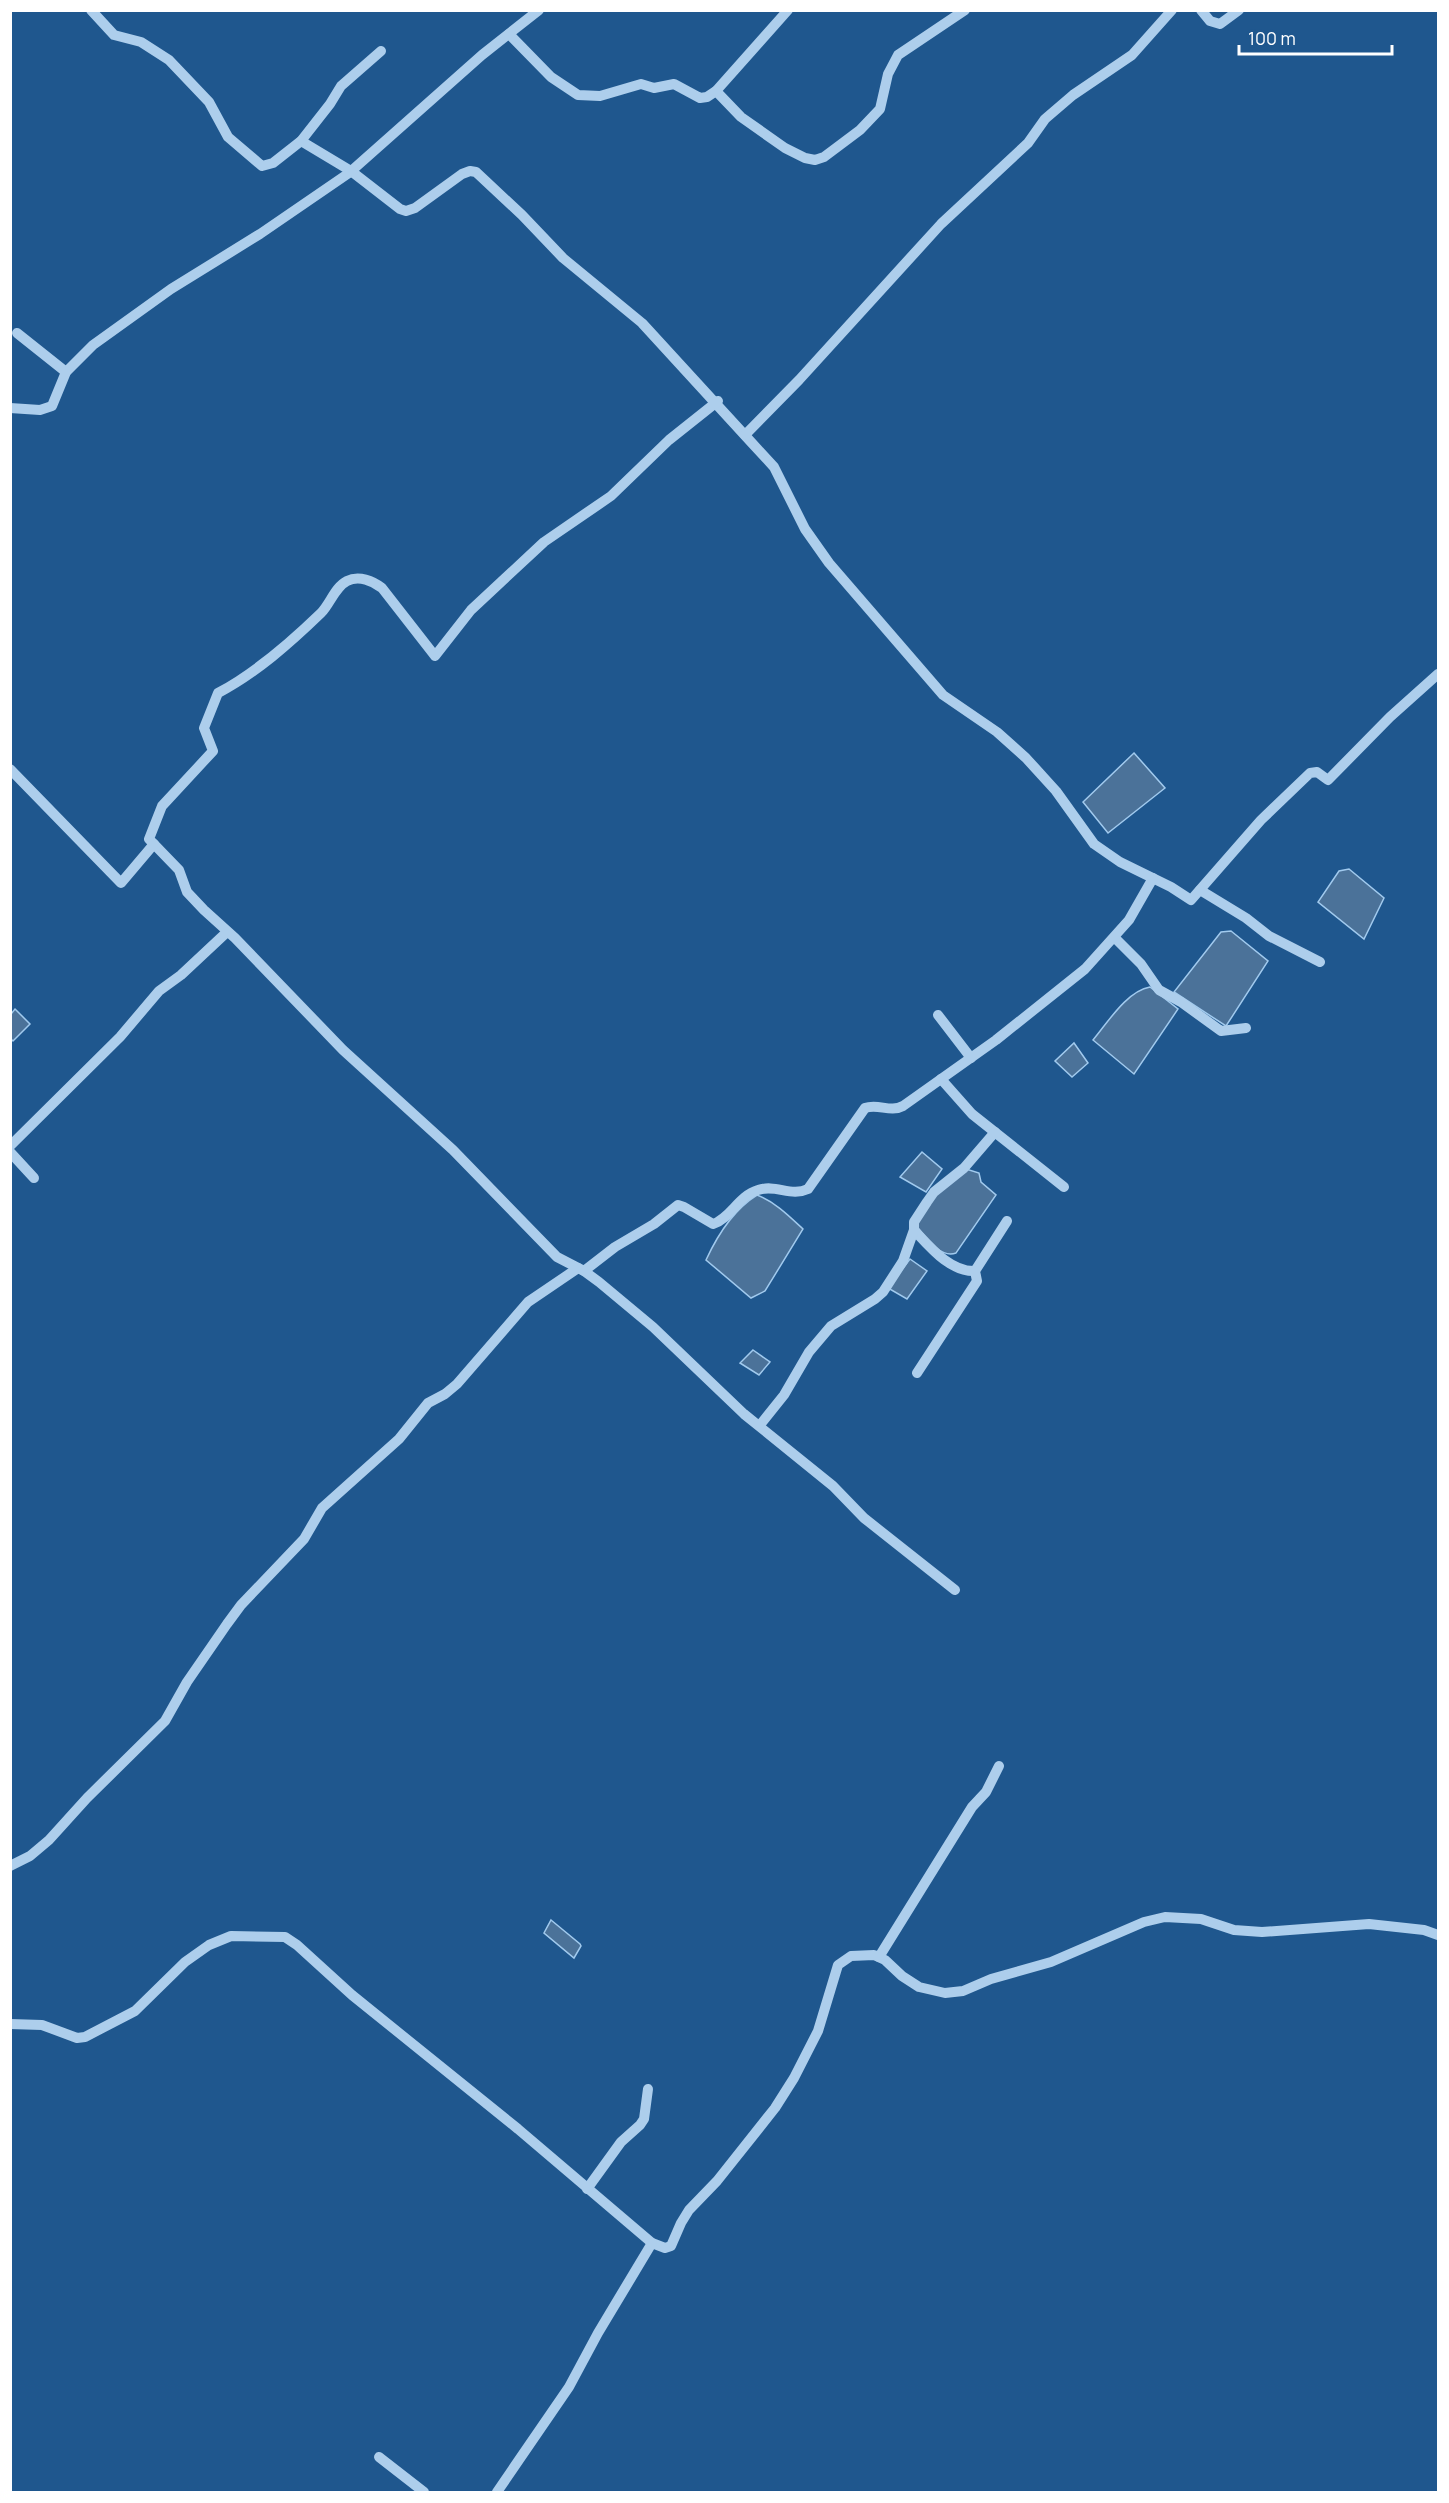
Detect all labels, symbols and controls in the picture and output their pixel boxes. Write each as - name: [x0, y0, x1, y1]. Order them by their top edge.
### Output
- scale bar: [1239, 18, 1392, 56]
- text: 100 m: [1248, 26, 1296, 50]

